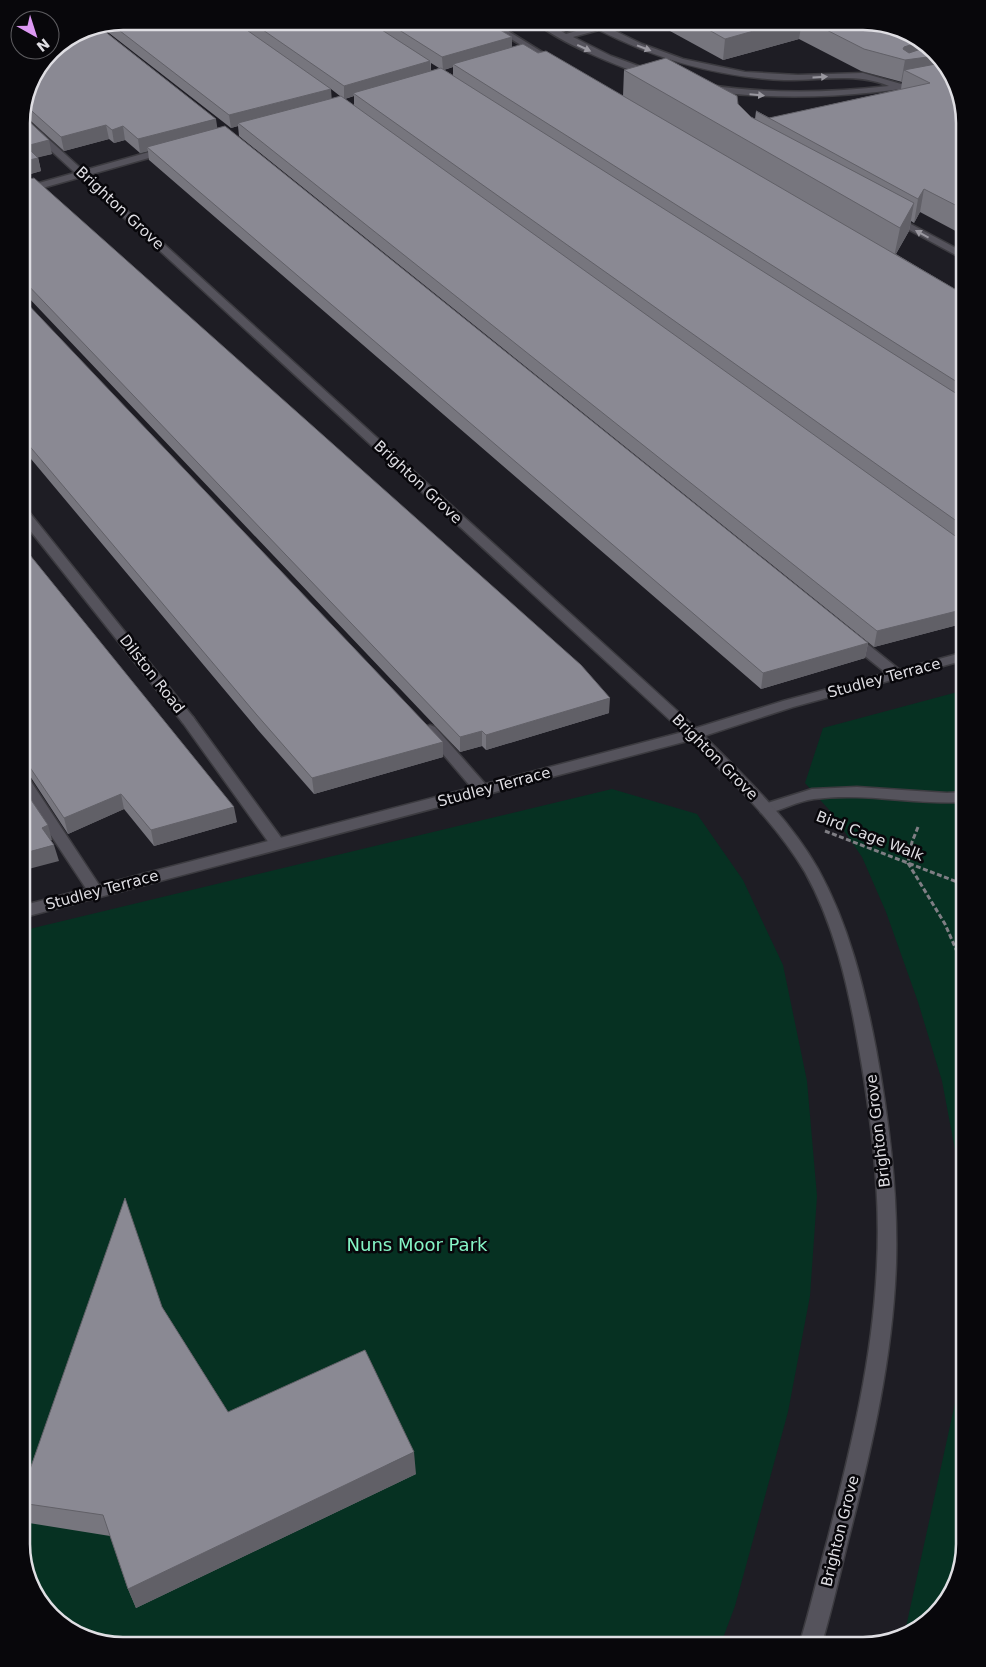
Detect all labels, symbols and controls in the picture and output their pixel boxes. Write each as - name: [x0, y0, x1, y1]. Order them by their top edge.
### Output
- north arrow: [10, 10, 60, 60]
- text: N: [34, 35, 53, 55]
- one-way arrow: [577, 44, 591, 52]
- one-way arrow: [637, 44, 652, 52]
- one-way arrow: [813, 72, 829, 80]
- one-way arrow: [749, 91, 765, 99]
- street label: Brighton Grove: [72, 163, 168, 253]
- one-way arrow: [915, 229, 929, 238]
- street label: Brighton Grove: [370, 437, 466, 527]
- street label: Dilston Road: [116, 631, 188, 717]
- street label: Studley Terrace: [826, 654, 942, 702]
- street label: Brighton Grove: [668, 710, 762, 804]
- street label: Studley Terrace: [436, 763, 552, 811]
- street label: Bird Cage Walk: [814, 807, 927, 865]
- street label: Studley Terrace: [44, 866, 160, 914]
- street label: Brighton Grove: [862, 1073, 894, 1189]
- park label: Nuns Moor Park: [347, 1234, 488, 1255]
- street label: Brighton Grove: [818, 1474, 862, 1588]

